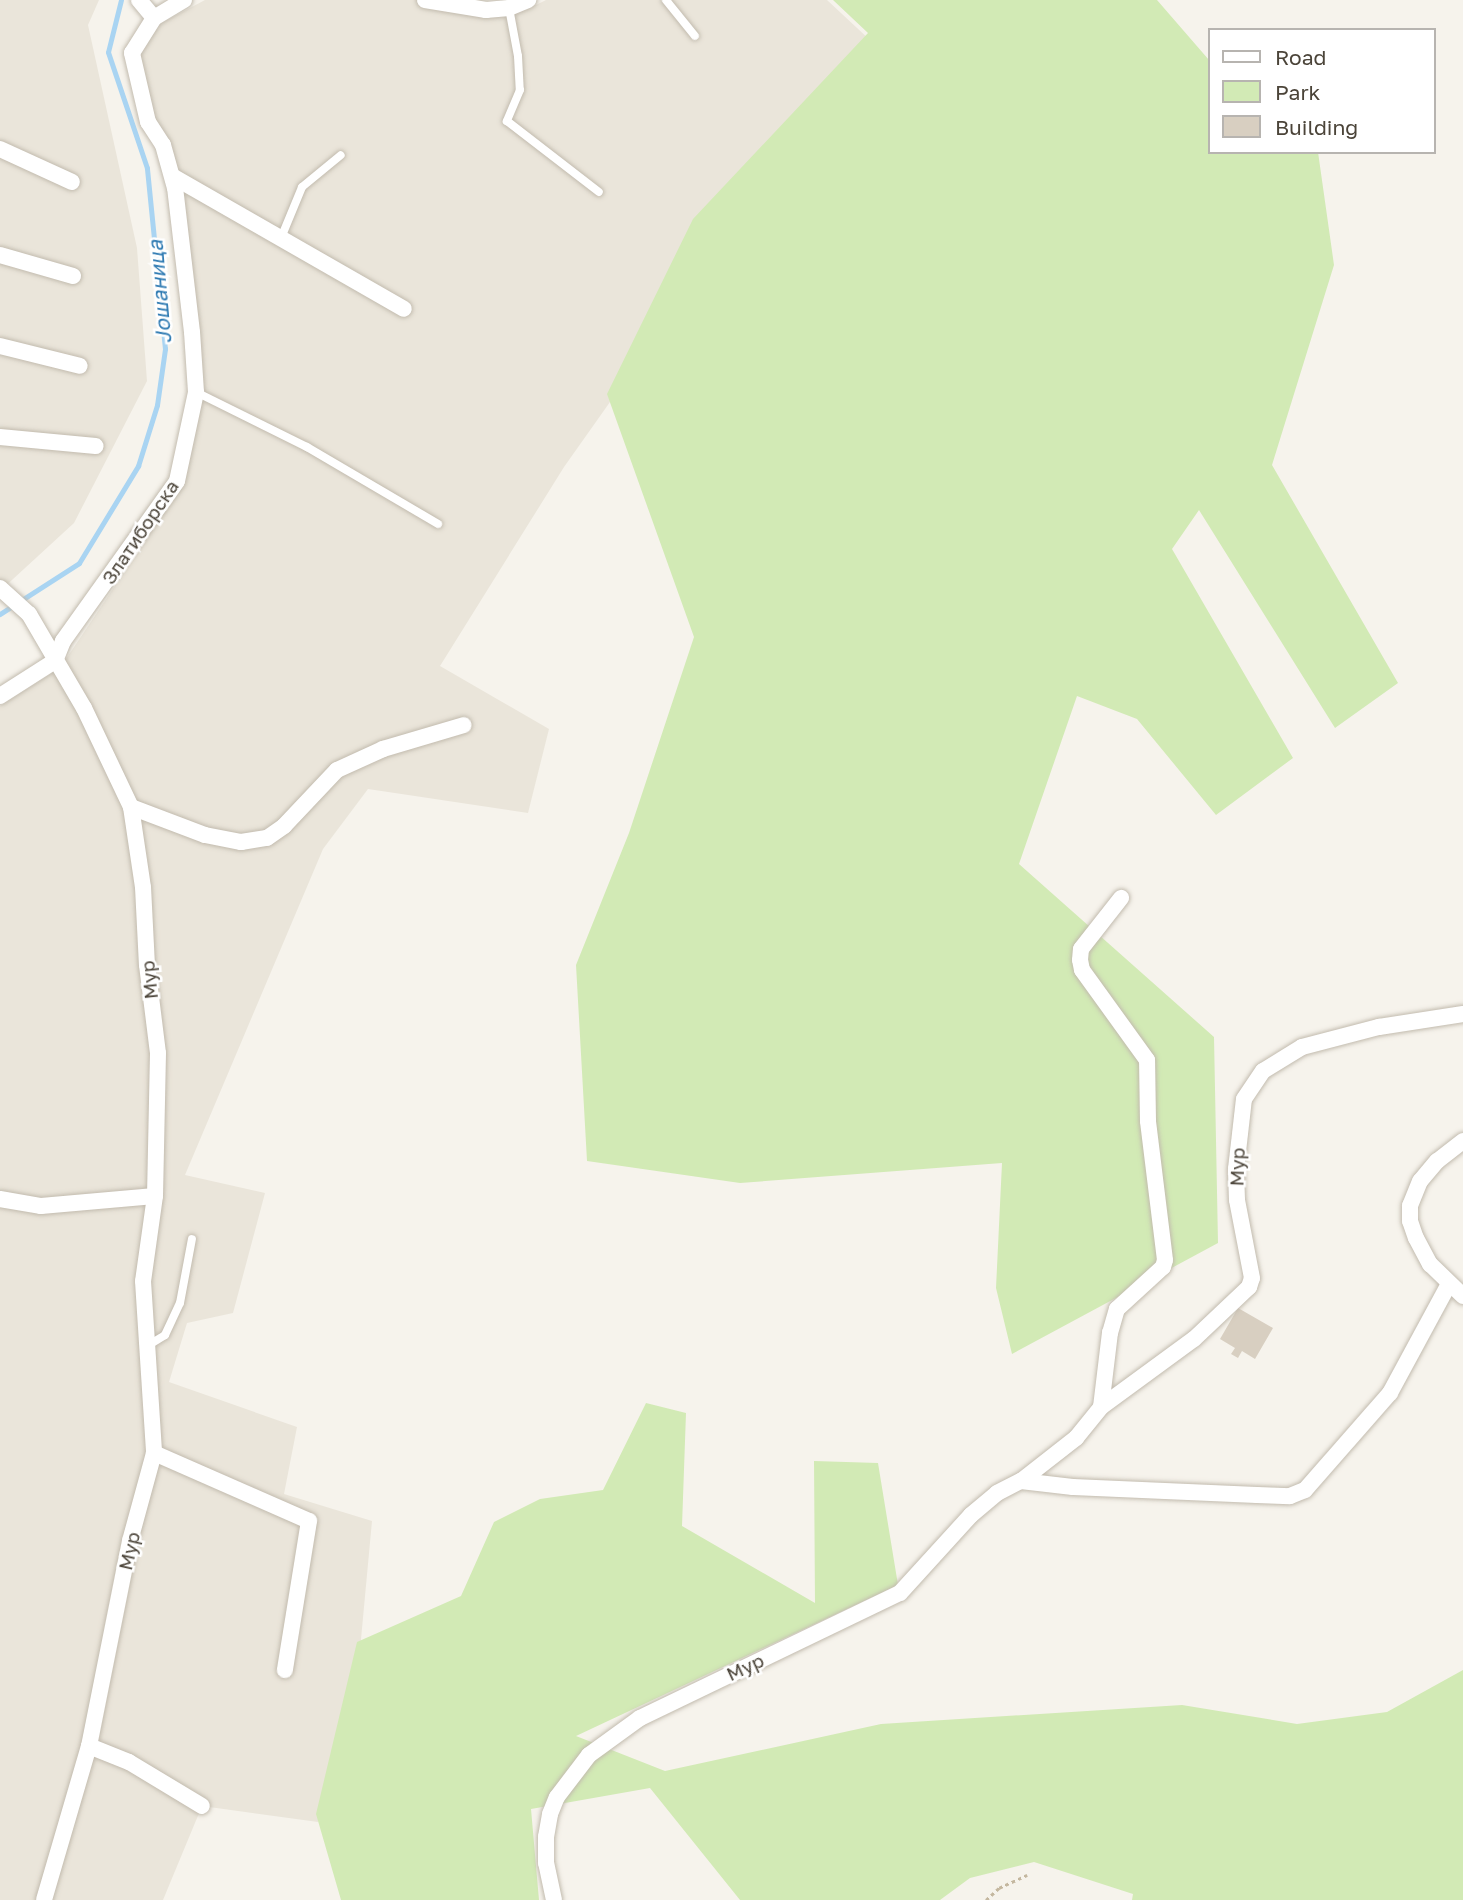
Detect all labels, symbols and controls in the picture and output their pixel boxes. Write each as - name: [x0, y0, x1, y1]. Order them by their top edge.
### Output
- legend: [1208, 28, 1435, 154]
- text: Road: [1275, 44, 1326, 70]
- text: Park: [1275, 79, 1320, 105]
- text: Building: [1275, 114, 1358, 140]
- water label: Јошаница: [142, 239, 176, 345]
- street label: Златиборска: [97, 476, 183, 588]
- street label: Мур: [136, 960, 162, 1000]
- street label: Мур: [1225, 1147, 1249, 1187]
- street label: Мур: [114, 1530, 144, 1572]
- street label: Мур: [723, 1648, 767, 1686]

